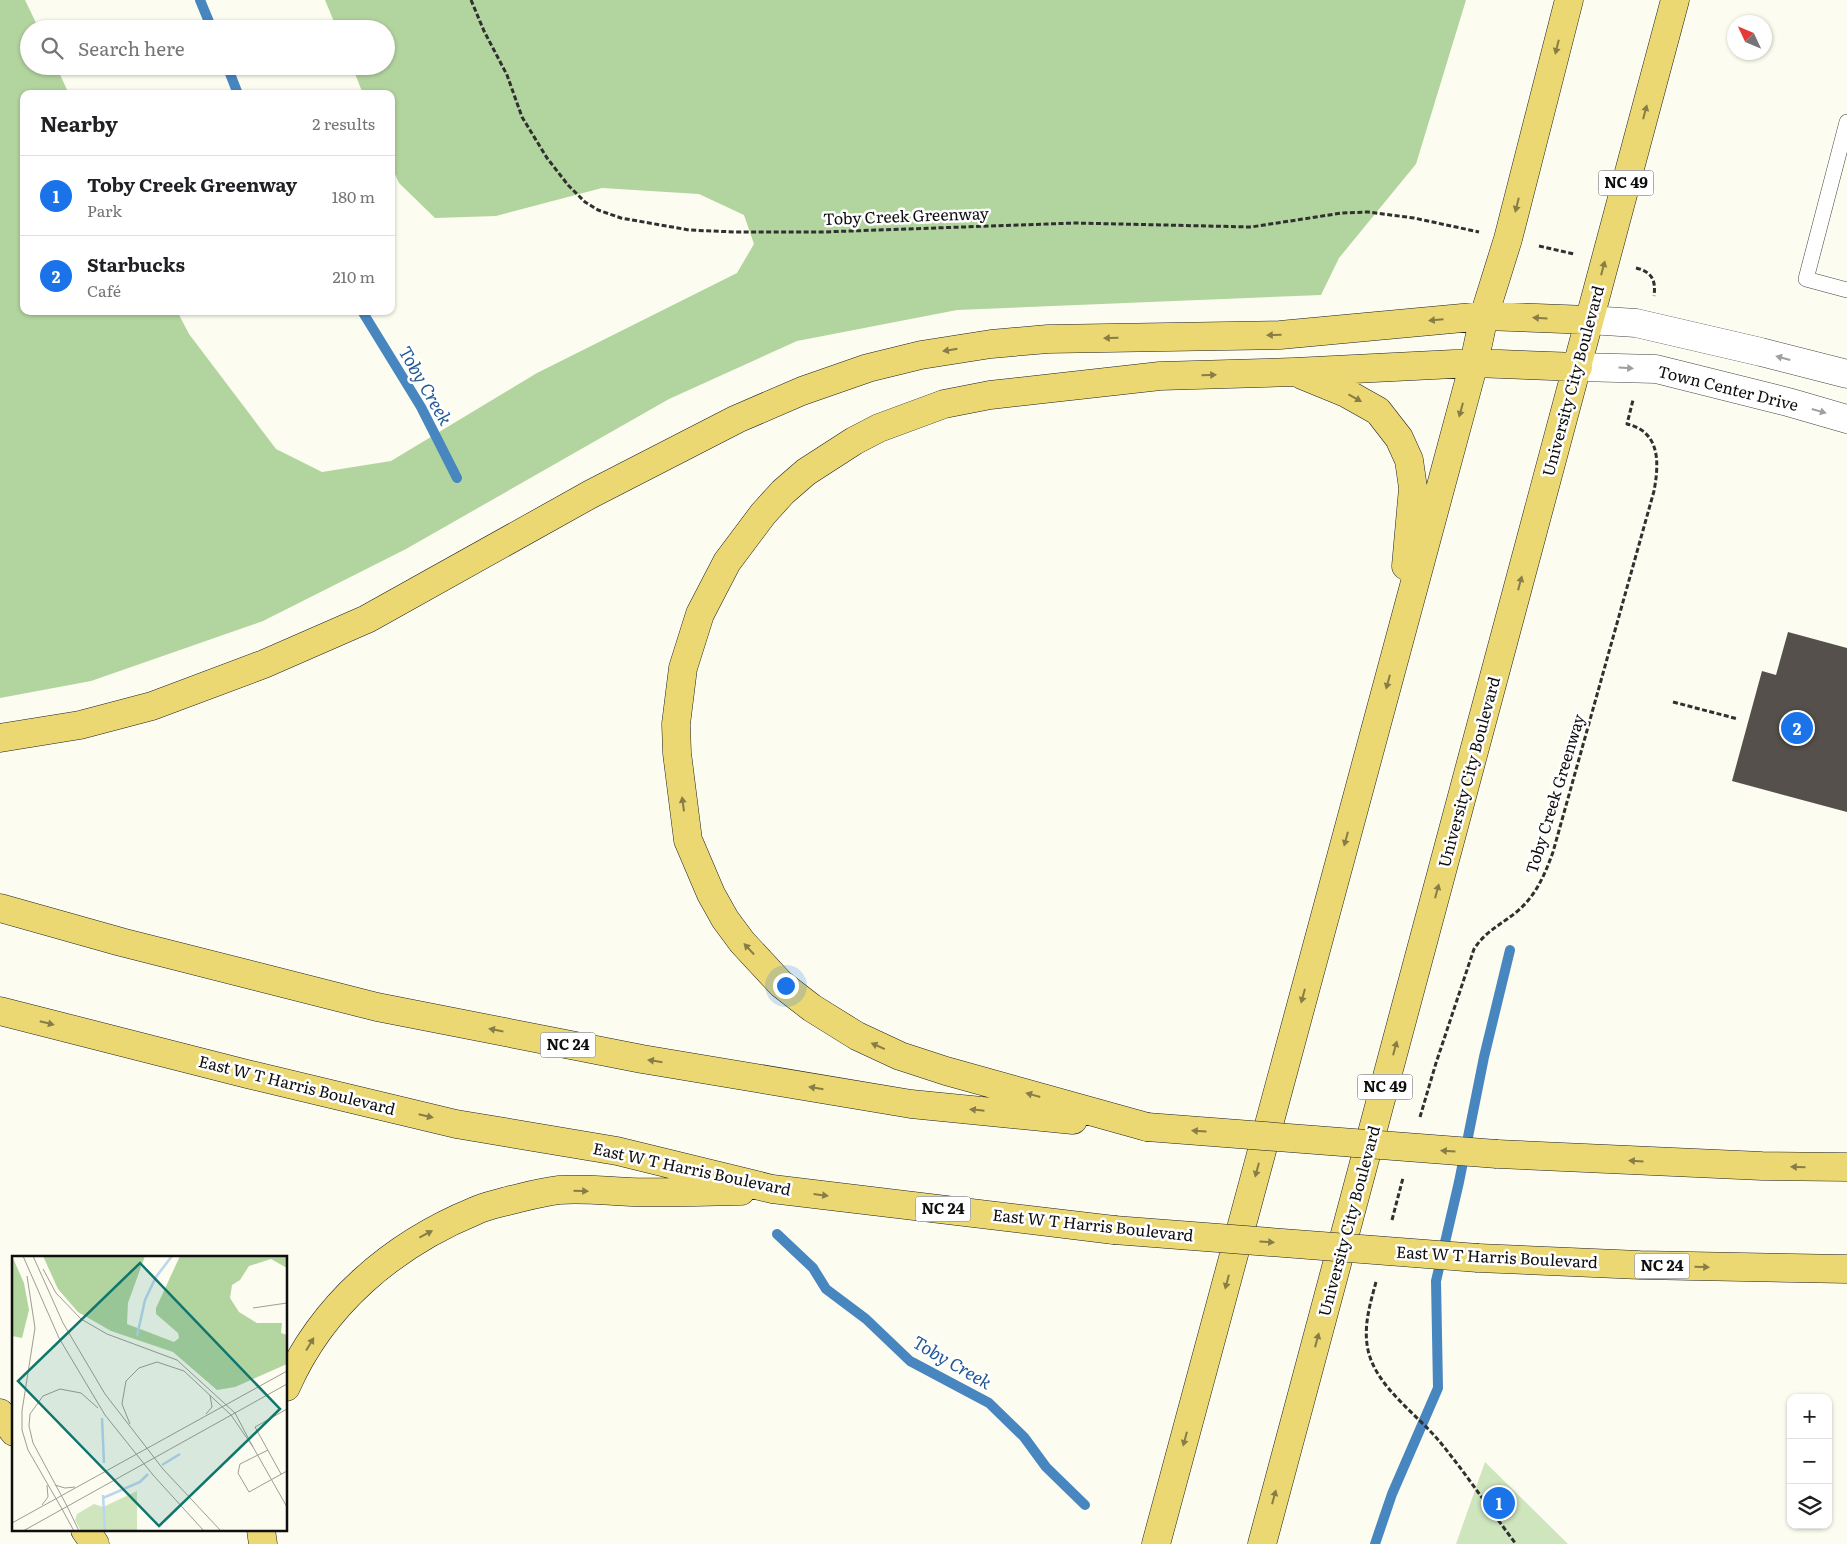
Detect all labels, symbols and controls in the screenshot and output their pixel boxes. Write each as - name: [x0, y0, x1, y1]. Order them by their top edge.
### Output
- north arrow: [1727, 15, 1772, 60]
- search box: [20, 20, 395, 75]
- icon: search: [38, 34, 66, 62]
- text: Search here: [78, 34, 185, 62]
- one-way arrow: [1553, 40, 1561, 55]
- one-way arrow: [1641, 104, 1649, 119]
- text: Nearby: [40, 107, 118, 138]
- text: 2 results: [312, 111, 375, 135]
- text: Toby Creek Greenway: [87, 170, 297, 198]
- road number: NC 49: [1598, 170, 1654, 196]
- text: 1: [53, 184, 59, 208]
- text: 180 m: [332, 184, 375, 208]
- one-way arrow: [1513, 197, 1521, 212]
- text: Park: [87, 198, 122, 222]
- street label: Toby Creek Greenway: [823, 200, 990, 230]
- text: Starbucks: [87, 250, 185, 278]
- one-way arrow: [1599, 261, 1607, 276]
- text: 2: [52, 264, 60, 288]
- text: 210 m: [332, 264, 375, 288]
- text: Café: [87, 278, 121, 302]
- street label: University City Boulevard: [1535, 282, 1609, 479]
- one-way arrow: [1532, 314, 1548, 322]
- one-way arrow: [1428, 316, 1444, 324]
- one-way arrow: [1266, 331, 1282, 339]
- one-way arrow: [1103, 334, 1119, 342]
- water label: Toby Creek: [393, 341, 460, 430]
- one-way arrow: [941, 347, 957, 355]
- one-way arrow: [1775, 354, 1790, 362]
- street label: Town Center Drive: [1655, 358, 1801, 416]
- one-way arrow: [1619, 365, 1635, 373]
- one-way arrow: [1201, 370, 1217, 378]
- one-way arrow: [1348, 393, 1361, 402]
- one-way arrow: [1457, 403, 1465, 418]
- one-way arrow: [1811, 407, 1826, 415]
- one-way arrow: [1517, 575, 1525, 590]
- street label: University City Boulevard: [1431, 673, 1505, 870]
- one-way arrow: [1383, 675, 1391, 690]
- pin: 2: [1781, 709, 1813, 747]
- street label: Toby Creek Greenway: [1518, 710, 1590, 876]
- one-way arrow: [679, 796, 687, 812]
- one-way arrow: [1341, 832, 1349, 847]
- one-way arrow: [1434, 883, 1442, 898]
- one-way arrow: [743, 944, 755, 956]
- your location: [773, 973, 799, 999]
- one-way arrow: [1299, 989, 1307, 1004]
- one-way arrow: [40, 1019, 55, 1027]
- one-way arrow: [487, 1026, 503, 1034]
- road number: NC 24: [540, 1032, 596, 1058]
- one-way arrow: [1392, 1040, 1400, 1055]
- one-way arrow: [871, 1041, 885, 1049]
- street label: East W T Harris Boulevard: [196, 1048, 398, 1120]
- one-way arrow: [647, 1057, 663, 1065]
- road number: NC 49: [1358, 1074, 1412, 1100]
- one-way arrow: [807, 1084, 823, 1092]
- one-way arrow: [1025, 1091, 1040, 1099]
- one-way arrow: [968, 1106, 984, 1114]
- one-way arrow: [418, 1112, 433, 1120]
- street label: University City Boulevard: [1311, 1122, 1385, 1319]
- one-way arrow: [1191, 1127, 1207, 1135]
- street label: East W T Harris Boulevard: [591, 1135, 794, 1201]
- one-way arrow: [1440, 1146, 1456, 1154]
- one-way arrow: [1628, 1156, 1644, 1164]
- one-way arrow: [1790, 1162, 1806, 1170]
- one-way arrow: [1252, 1163, 1260, 1178]
- one-way arrow: [573, 1187, 589, 1195]
- one-way arrow: [813, 1191, 829, 1199]
- road number: NC 24: [916, 1196, 970, 1222]
- street label: East W T Harris Boulevard: [991, 1202, 1195, 1247]
- one-way arrow: [419, 1230, 434, 1238]
- one-way arrow: [1259, 1238, 1275, 1246]
- street label: East W T Harris Boulevard: [1396, 1239, 1599, 1273]
- road number: NC 24: [1634, 1254, 1690, 1278]
- inset map: [12, 1256, 288, 1532]
- one-way arrow: [1694, 1263, 1710, 1271]
- one-way arrow: [1222, 1275, 1230, 1290]
- water label: Toby Creek: [908, 1328, 997, 1395]
- one-way arrow: [1313, 1332, 1321, 1347]
- one-way arrow: [305, 1338, 314, 1351]
- map controls: [1787, 1394, 1832, 1529]
- button: +: [1787, 1394, 1832, 1439]
- one-way arrow: [1180, 1432, 1188, 1447]
- button: −: [1787, 1439, 1832, 1484]
- pin: 1: [1483, 1484, 1515, 1522]
- button: layers: [1787, 1484, 1832, 1529]
- one-way arrow: [1271, 1489, 1279, 1504]

